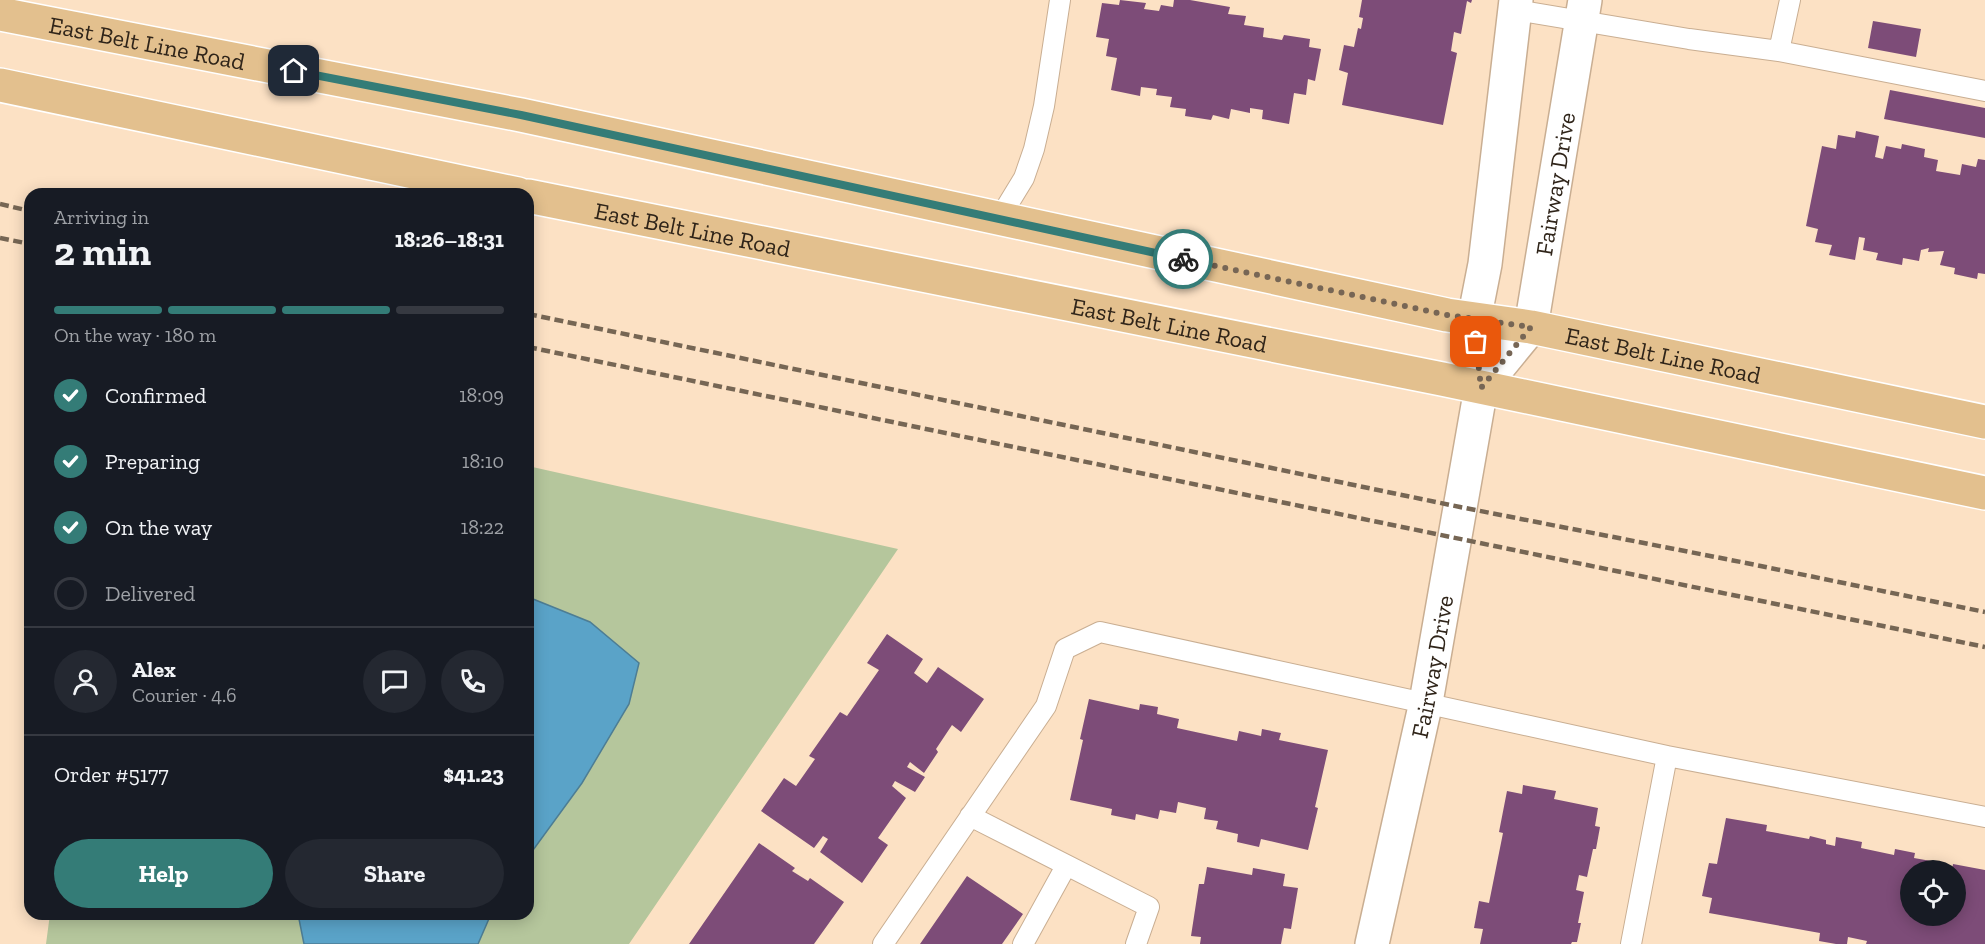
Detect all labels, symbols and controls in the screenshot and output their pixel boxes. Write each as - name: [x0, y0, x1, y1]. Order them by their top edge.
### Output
- street label: East Belt Line Road: [47, 9, 248, 76]
- pin: [268, 45, 319, 96]
- icon: home: [277, 54, 310, 87]
- street label: Fairway Drive: [1529, 110, 1581, 258]
- street label: East Belt Line Road: [592, 195, 793, 263]
- text: Arriving in: [54, 205, 149, 229]
- text: 18:26–18:31: [395, 226, 504, 253]
- text: 2 min: [54, 228, 151, 275]
- courier: [1153, 229, 1213, 289]
- icon: bike: [1167, 243, 1200, 276]
- street label: East Belt Line Road: [1069, 291, 1270, 358]
- pin: [1450, 316, 1501, 367]
- street label: East Belt Line Road: [1563, 320, 1764, 389]
- text: On the way · 180 m: [54, 323, 216, 347]
- icon: bag: [1459, 325, 1492, 358]
- icon: check: [54, 379, 87, 412]
- text: Confirmed: [105, 382, 206, 409]
- text: 18:09: [459, 383, 504, 407]
- icon: check: [54, 445, 87, 478]
- text: Preparing: [105, 448, 200, 475]
- text: 18:10: [462, 449, 504, 473]
- icon: check: [54, 511, 87, 544]
- text: On the way: [105, 514, 212, 541]
- text: 18:22: [460, 515, 504, 539]
- text: Delivered: [105, 580, 195, 607]
- street label: Fairway Drive: [1404, 593, 1459, 741]
- button: person: [54, 650, 117, 713]
- button: chat: [363, 650, 426, 713]
- button: phone: [441, 650, 504, 713]
- text: Alex: [132, 656, 176, 683]
- text: Courier · 4.6: [132, 683, 237, 707]
- text: Order #5177: [54, 761, 169, 788]
- text: $41.23: [443, 761, 504, 788]
- button: Help: [54, 839, 273, 908]
- button: Share: [285, 839, 504, 908]
- map controls: [1900, 860, 1966, 926]
- button: locate: [1900, 860, 1966, 926]

